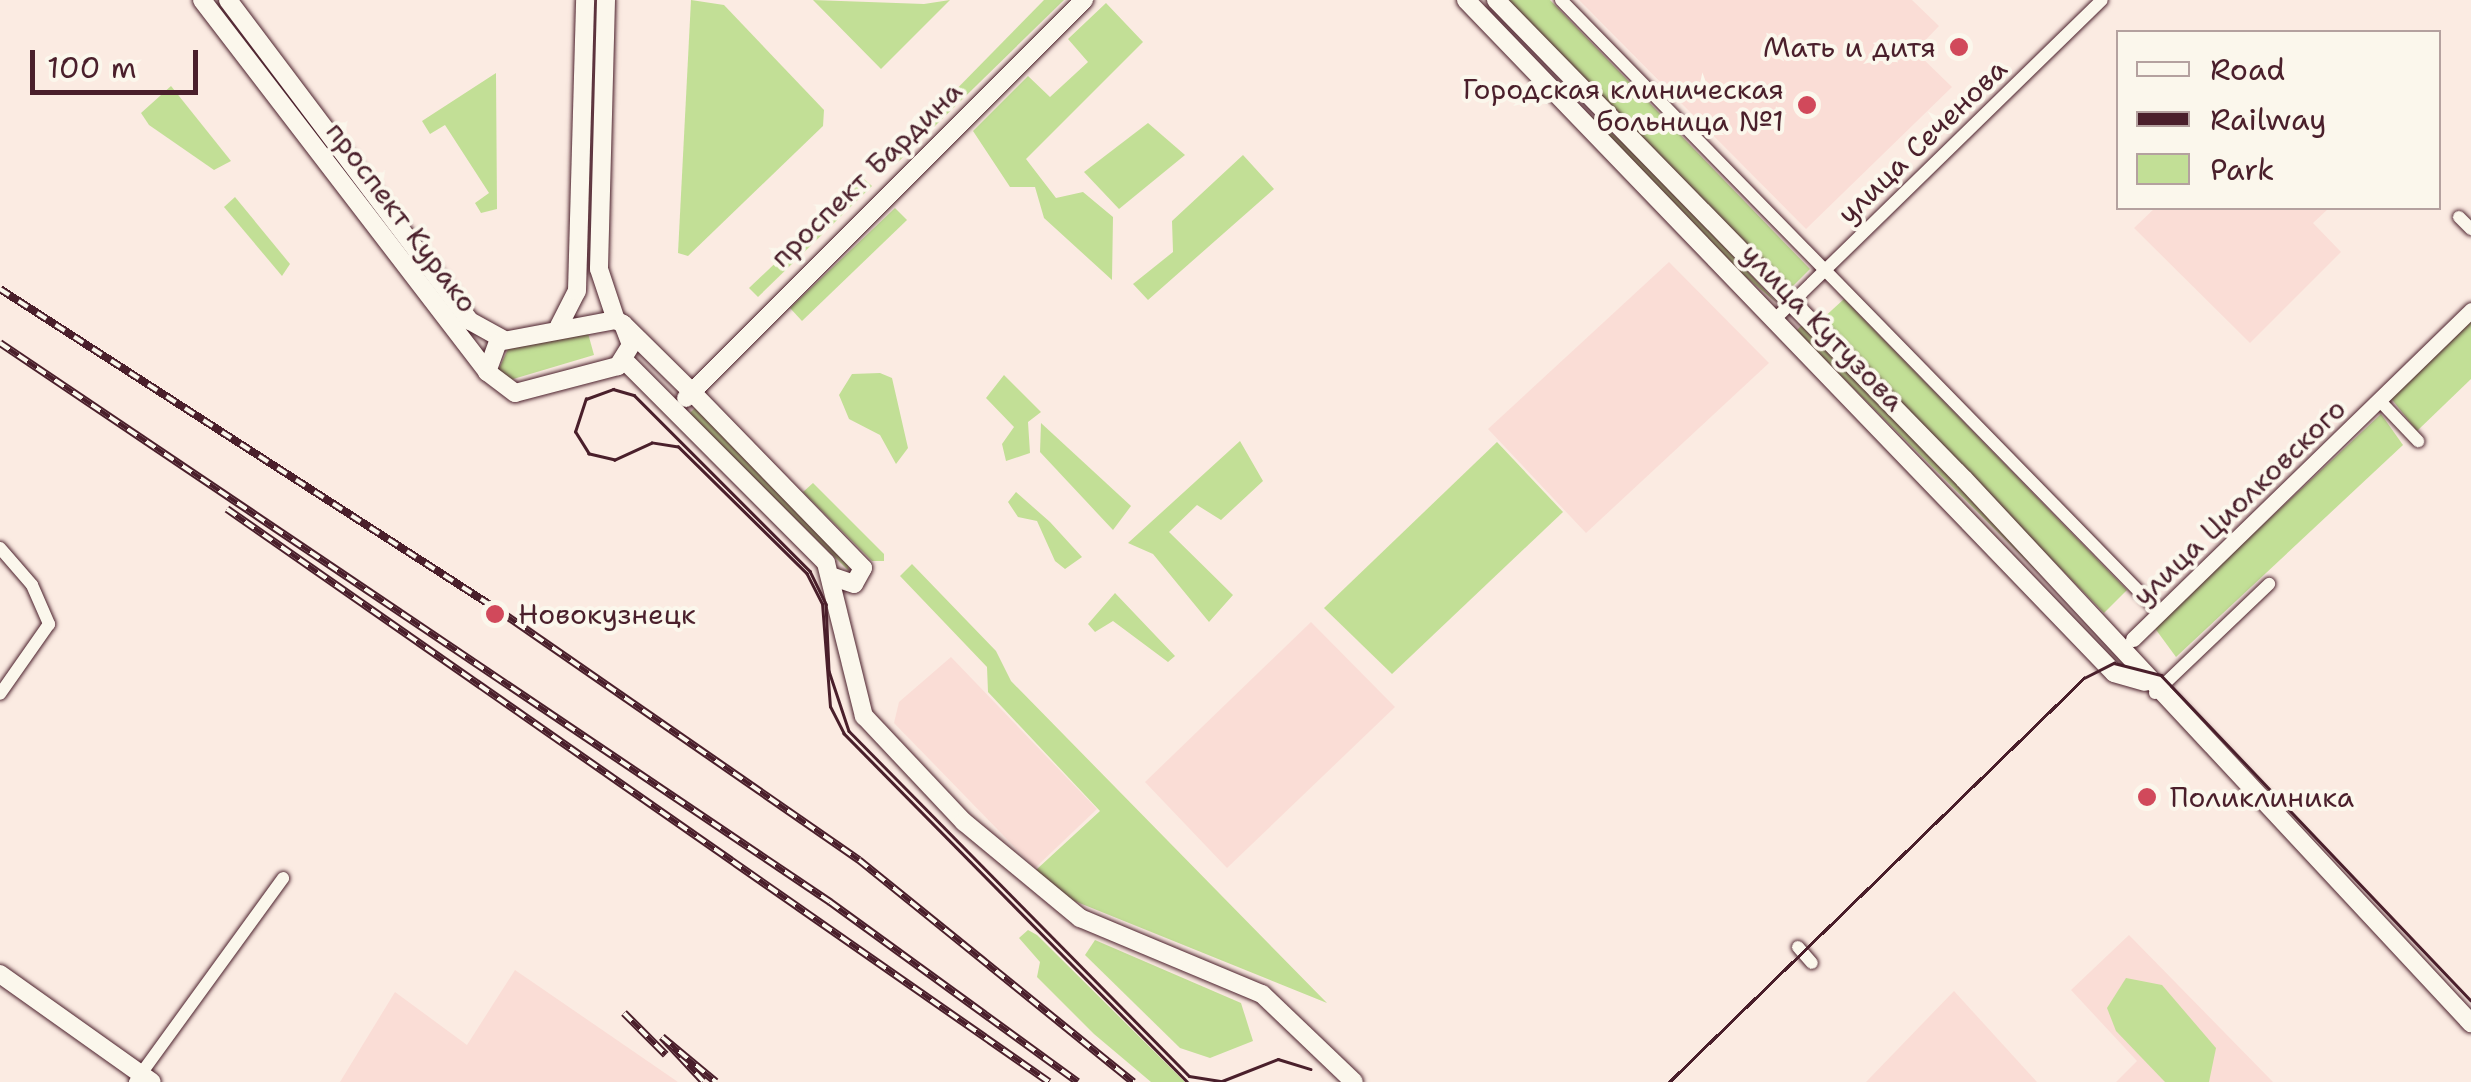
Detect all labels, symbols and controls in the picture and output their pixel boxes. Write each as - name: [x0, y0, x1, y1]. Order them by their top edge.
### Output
- scale bar: [35, 30, 202, 92]
- place label: Мать и дитя: [1763, 30, 1936, 64]
- legend: [2116, 30, 2441, 210]
- marker: Мать и дитя: [1946, 34, 1972, 60]
- text: 100 m: [47, 47, 137, 88]
- text: Road: [2210, 49, 2285, 90]
- street label: улица Сеченова: [1830, 52, 2014, 230]
- place label: Городская клиническая больница №1: [1462, 72, 1784, 138]
- street label: проспект Бардина: [763, 74, 969, 274]
- marker: Городская клиническая больница №1: [1794, 92, 1820, 118]
- text: Railway: [2210, 99, 2326, 140]
- street label: проспект Курако: [319, 115, 485, 319]
- text: Park: [2210, 149, 2274, 190]
- street label: улица Кутузова: [1735, 236, 1911, 418]
- street label: улица Циолковского: [2126, 392, 2352, 612]
- place label: Новокузнецк: [518, 597, 696, 631]
- marker: Новокузнецк: [482, 601, 508, 627]
- place label: Поликлиника: [2170, 780, 2354, 814]
- marker: Поликлиника: [2134, 784, 2160, 810]

